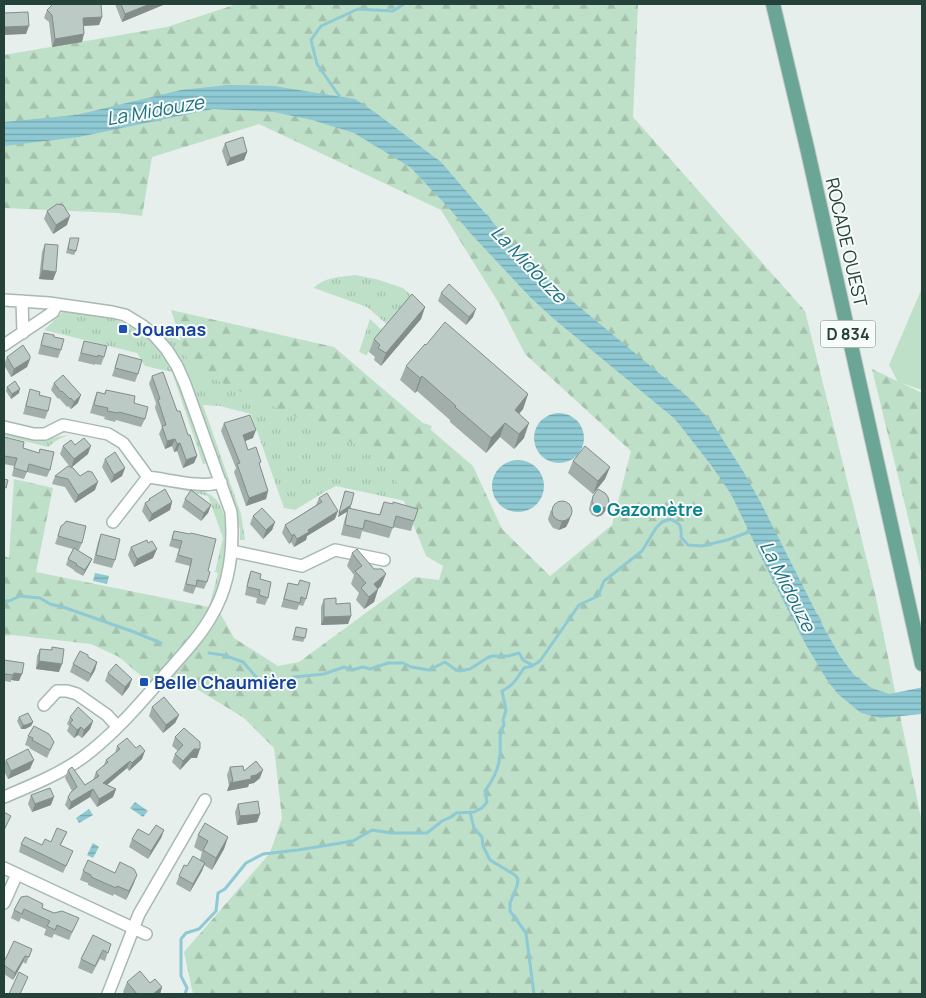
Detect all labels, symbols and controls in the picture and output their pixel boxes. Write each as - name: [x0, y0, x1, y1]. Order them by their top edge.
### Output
- water label: La Midouze: [104, 88, 208, 131]
- street label: ROCADE OUEST: [821, 175, 874, 309]
- water label: La Midouze: [485, 219, 574, 310]
- place label: Jouanas: [133, 317, 206, 341]
- road number: D 834: [820, 320, 876, 348]
- marker: Jouanas: [117, 323, 129, 335]
- place label: Gazomètre: [607, 497, 703, 521]
- marker: Gazomètre: [591, 503, 603, 515]
- water label: La Midouze: [754, 536, 823, 638]
- place label: Belle Chaumière: [154, 670, 297, 694]
- marker: Belle Chaumière: [138, 676, 150, 688]

